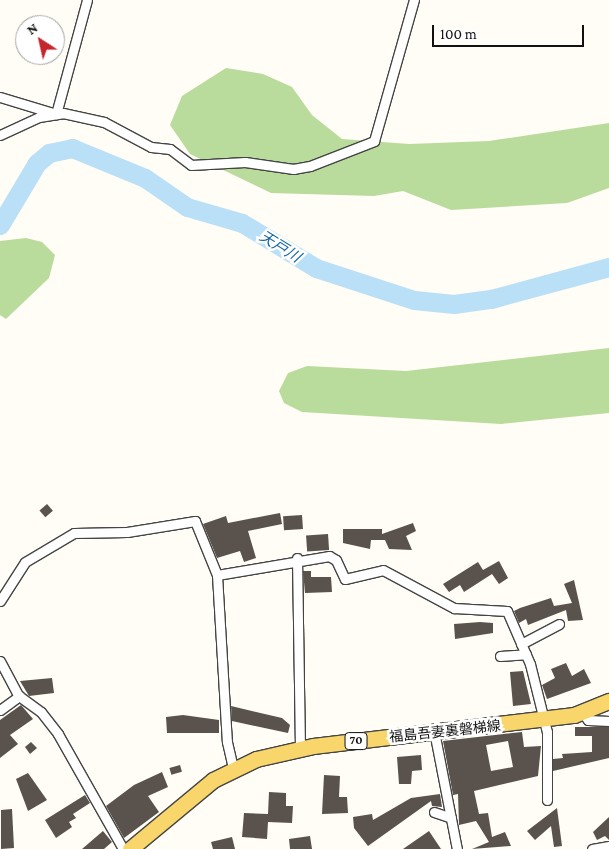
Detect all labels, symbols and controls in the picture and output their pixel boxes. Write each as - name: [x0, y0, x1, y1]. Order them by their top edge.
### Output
- north arrow: [15, 15, 65, 65]
- scale bar: [434, 15, 586, 47]
- text: N: [23, 19, 40, 38]
- text: 100 m: [440, 26, 477, 42]
- water label: 天戸川: [256, 227, 304, 267]
- street label: 福島吾妻裏磐梯線: [388, 717, 502, 745]
- road number: 70: [344, 731, 368, 750]

